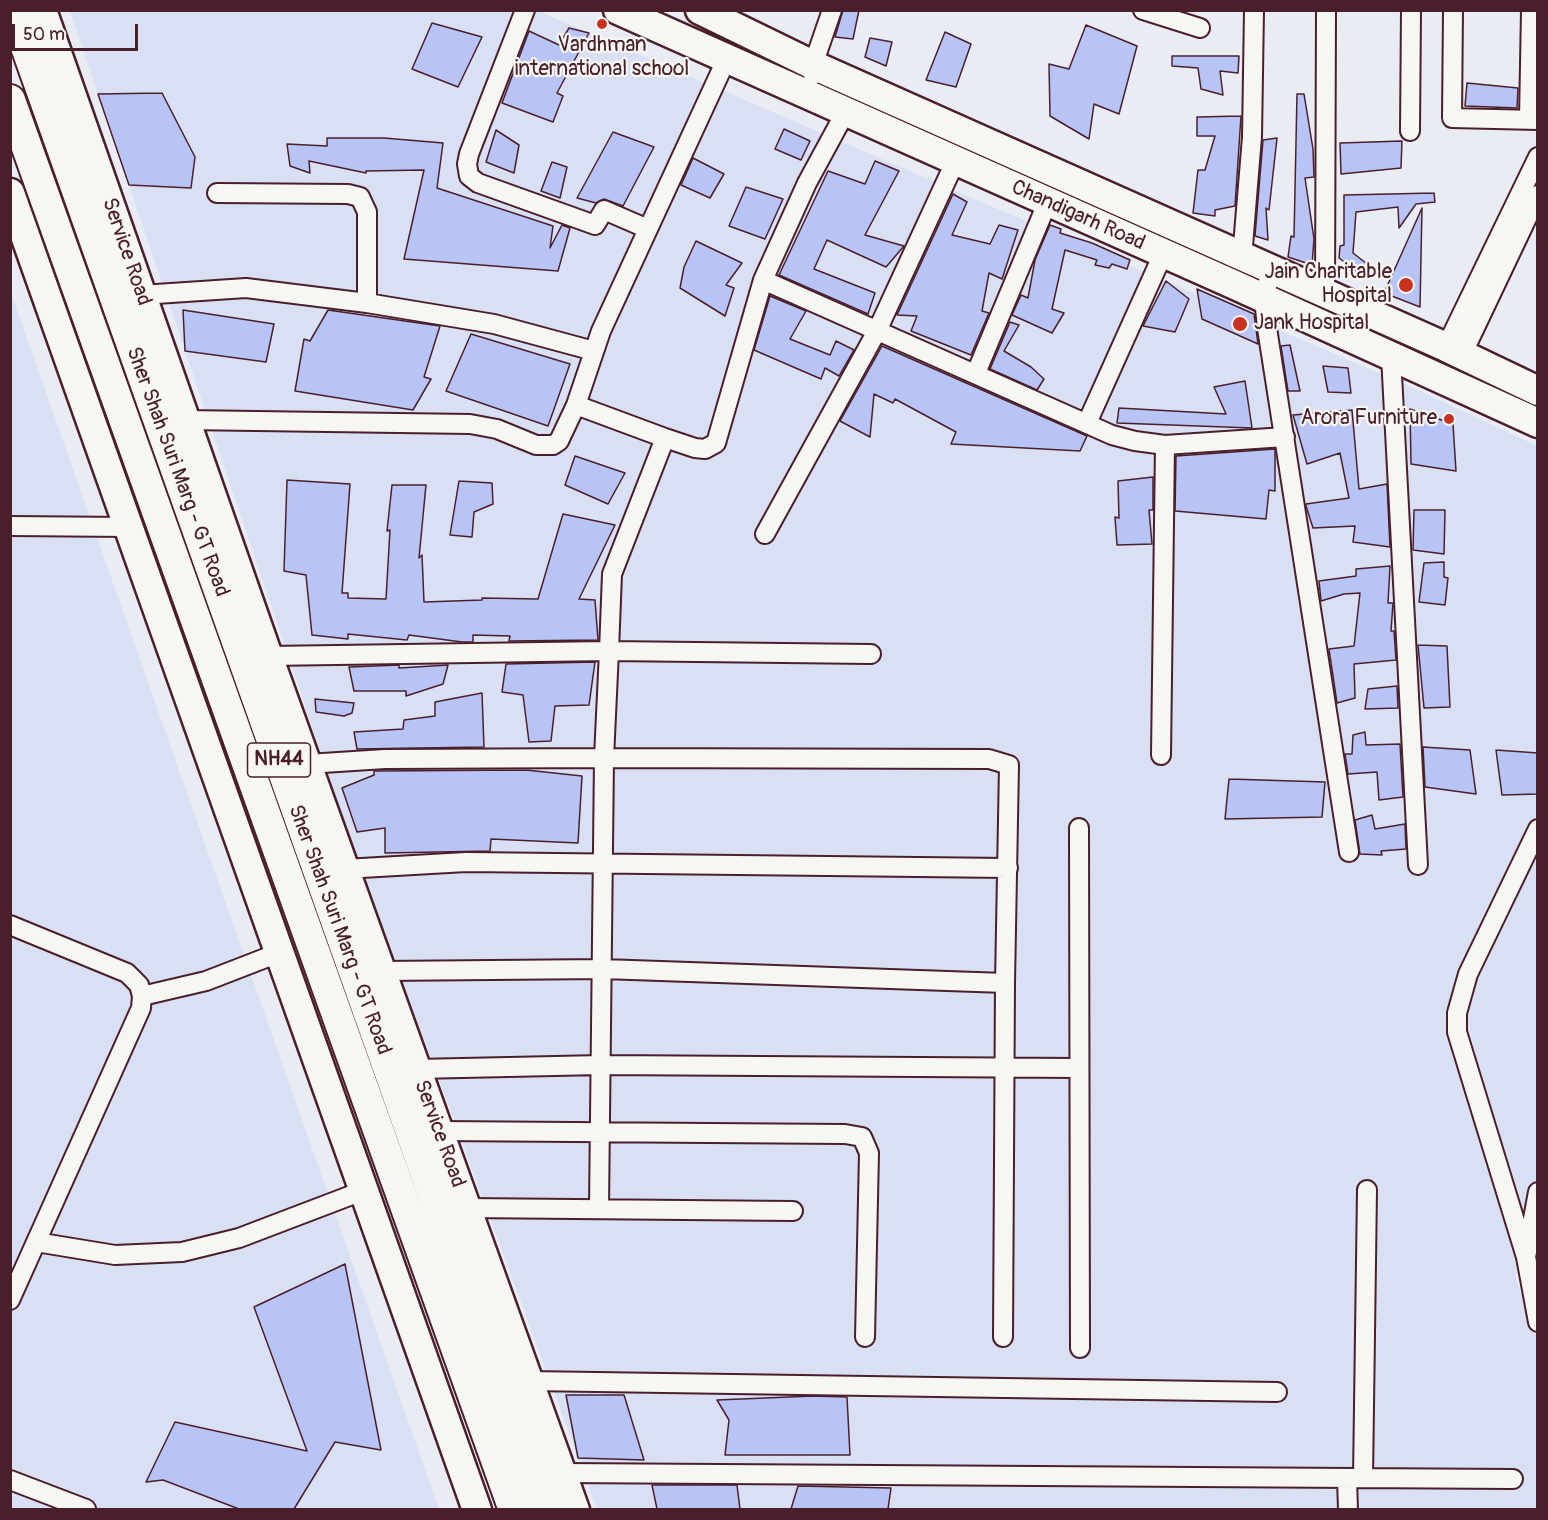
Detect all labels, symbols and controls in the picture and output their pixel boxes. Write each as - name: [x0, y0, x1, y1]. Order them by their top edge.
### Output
- scale bar: [15, 12, 141, 50]
- marker: Vardhman international school: [595, 17, 609, 31]
- text: 50 m: [23, 23, 65, 46]
- place label: Vardhman international school: [515, 33, 689, 83]
- street label: Chandigarh Road: [1007, 175, 1149, 257]
- street label: Service Road: [96, 195, 156, 309]
- place label: Jain Charitable Hospital: [1265, 260, 1392, 310]
- marker: Jain Charitable Hospital: [1397, 276, 1415, 294]
- place label: Jank Hospital: [1254, 311, 1369, 337]
- marker: Jank Hospital: [1231, 315, 1249, 333]
- street label: Sher Shah Suri Marg - GT Road: [120, 344, 234, 600]
- place label: Arora Furniture: [1300, 406, 1437, 432]
- marker: Arora Furniture: [1442, 412, 1456, 426]
- road number: NH44: [248, 743, 310, 777]
- street label: Sher Shah Suri Marg - GT Road: [282, 802, 396, 1058]
- street label: Service Road: [408, 1077, 470, 1191]

